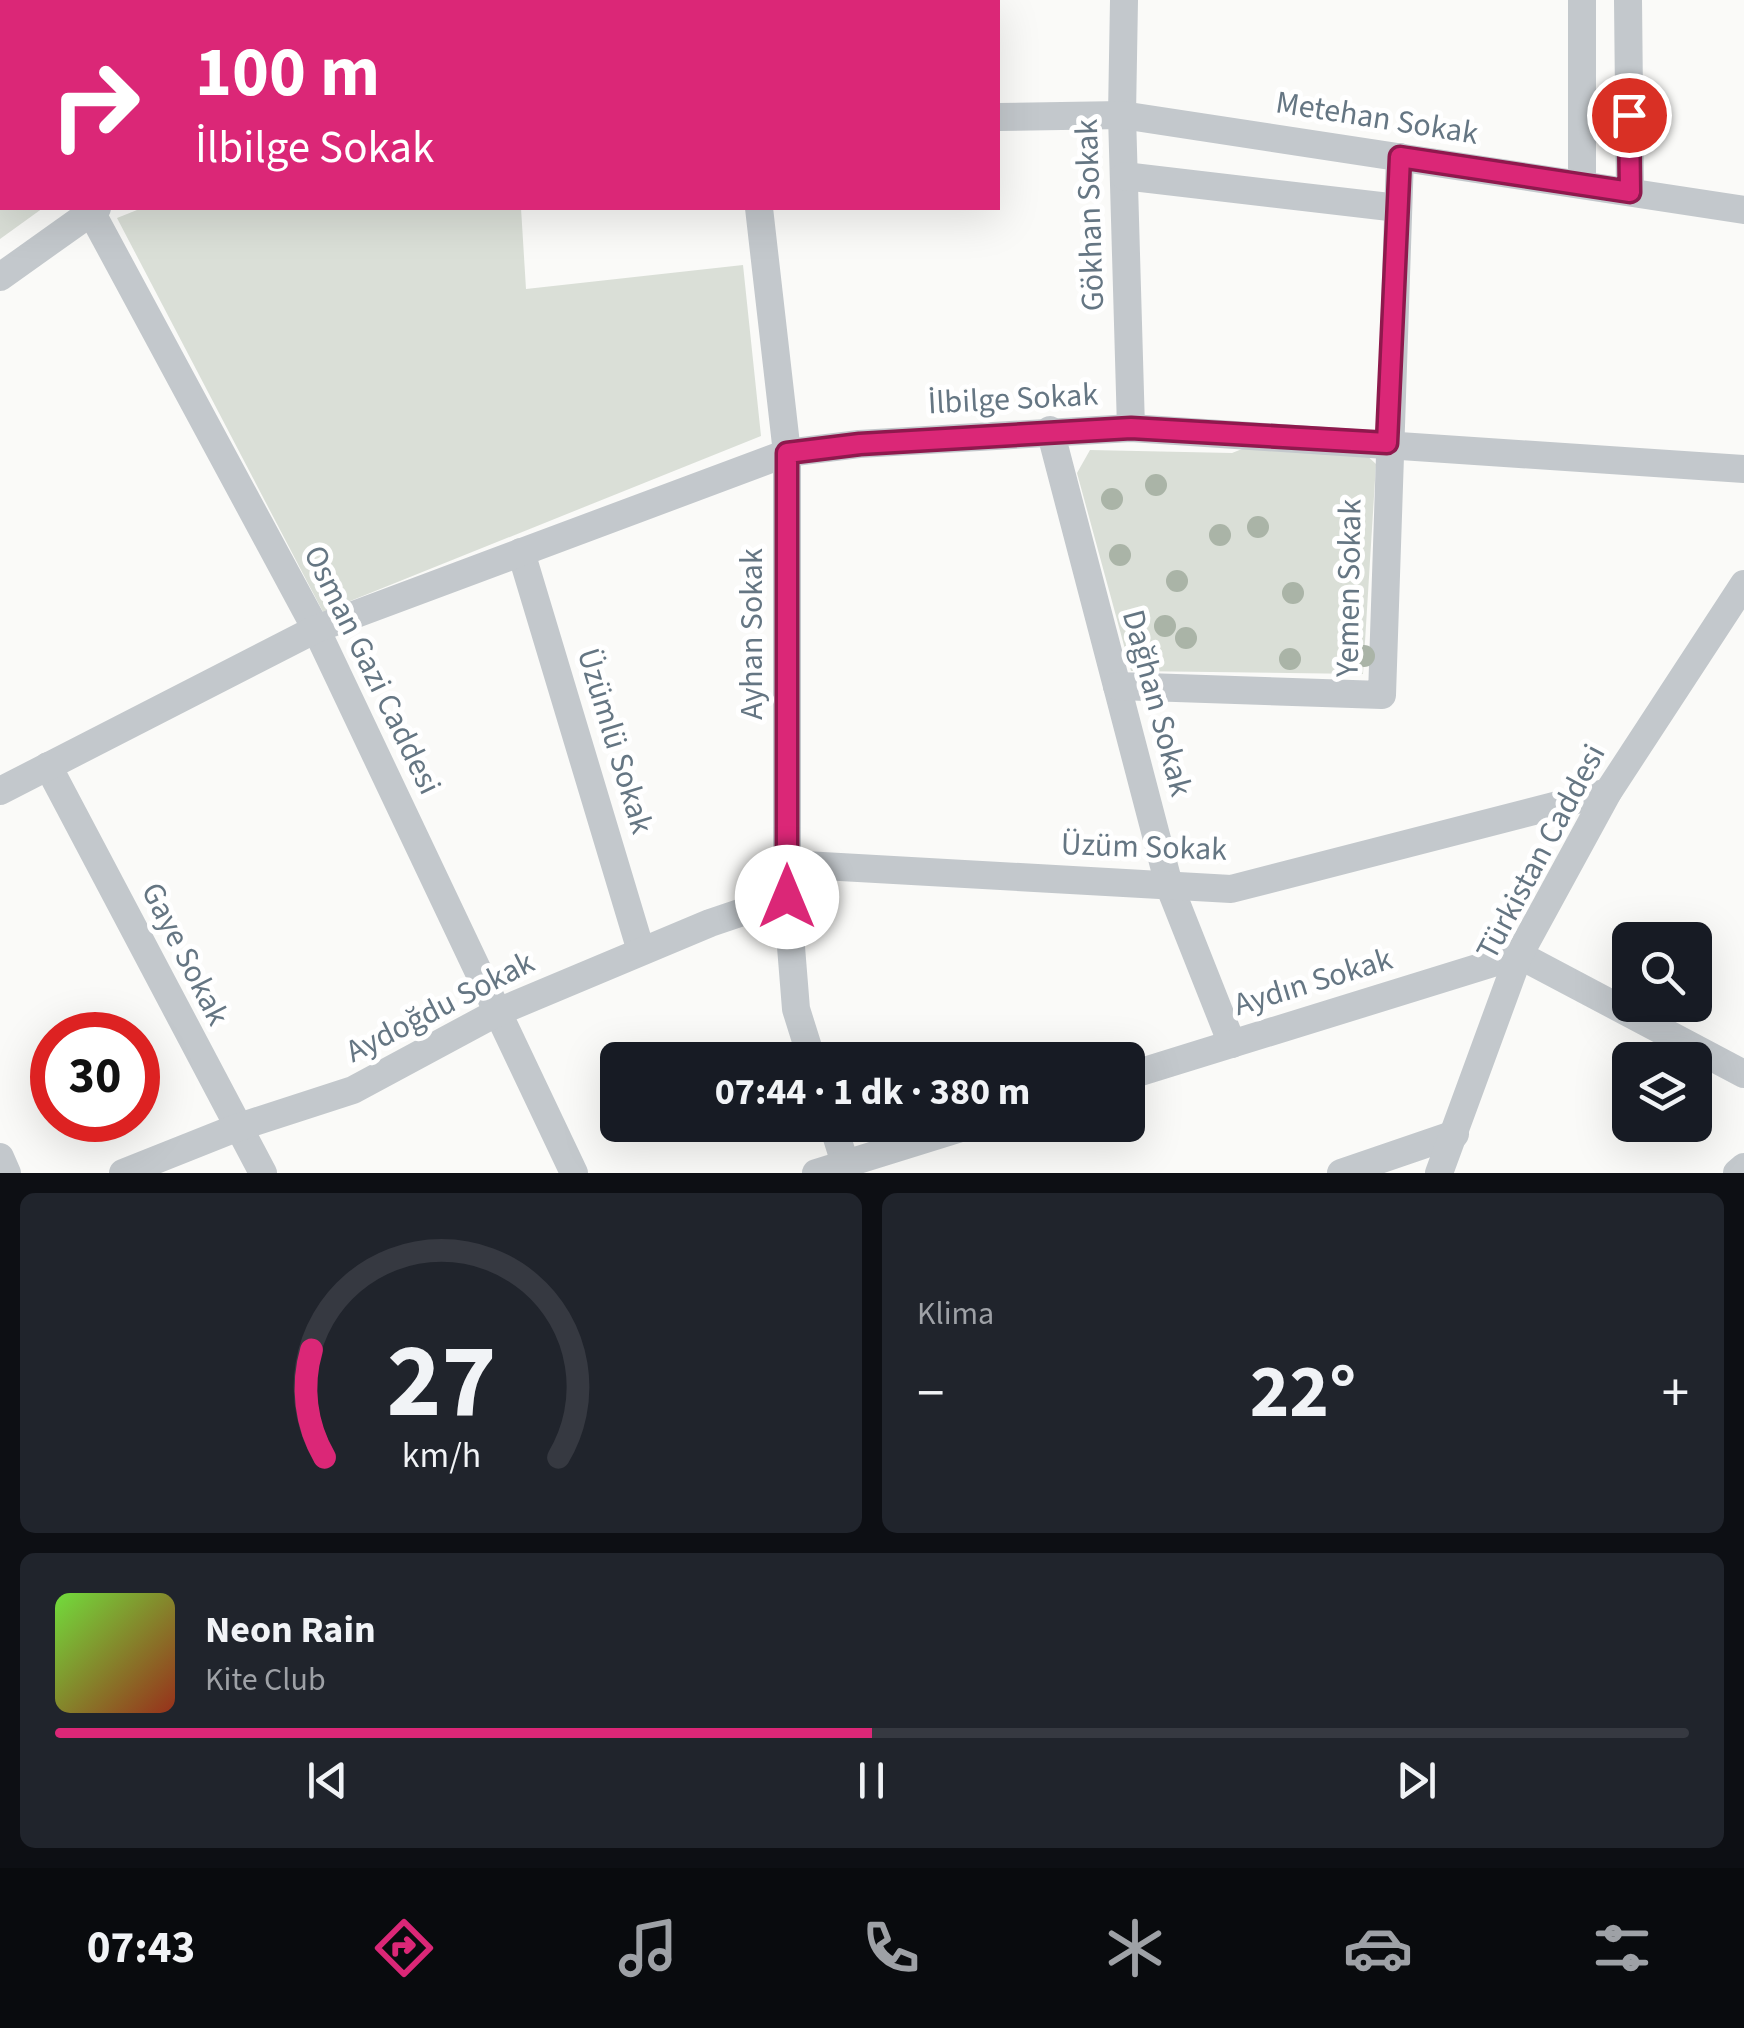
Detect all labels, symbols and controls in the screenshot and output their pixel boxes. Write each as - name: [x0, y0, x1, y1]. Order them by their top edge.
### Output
- text: 100 m: [195, 23, 380, 123]
- icon: right: [30, 40, 160, 170]
- pin: [1587, 73, 1672, 158]
- street label: Metehan Sokak: [1272, 79, 1482, 157]
- icon: arrive: [1602, 88, 1657, 143]
- text: İlbilge Sokak: [195, 116, 434, 180]
- street label: Gökhan Sokak: [1064, 118, 1116, 312]
- street label: İlbilge Sokak: [927, 372, 1099, 426]
- street label: Yemen Sokak: [1324, 498, 1374, 678]
- street label: Osman Gazi Caddesi: [292, 538, 452, 802]
- street label: Ayhan Sokak: [729, 548, 775, 720]
- street label: Dağhan Sokak: [1110, 605, 1204, 801]
- street label: Üzümlü Sokak: [565, 643, 665, 840]
- street label: Türkistan Caddesi: [1465, 736, 1617, 968]
- street label: Üzüm Sokak: [1060, 821, 1228, 873]
- position arrow: [735, 845, 839, 949]
- street label: Gaye Sokak: [129, 875, 241, 1034]
- map controls: [1612, 922, 1712, 1142]
- button: search: [1612, 922, 1712, 1022]
- street label: Aydın Sokak: [1228, 936, 1398, 1028]
- street label: Aydoğdu Sokak: [338, 940, 542, 1074]
- speed limit sign: 30: [30, 1012, 160, 1142]
- button: layers: [1612, 1042, 1712, 1142]
- text: 07:44 · 1 dk · 380 m: [715, 1065, 1030, 1119]
- text: Klima: [917, 1291, 994, 1337]
- text: 27: [386, 1309, 496, 1457]
- text: 22°: [1250, 1339, 1356, 1446]
- text: −: [917, 1355, 944, 1433]
- text: +: [1662, 1355, 1689, 1433]
- text: km/h: [401, 1430, 481, 1481]
- text: Neon Rain: [205, 1603, 376, 1657]
- text: Kite Club: [205, 1657, 326, 1703]
- icon: previous: [300, 1753, 355, 1808]
- icon: pause: [844, 1753, 899, 1808]
- icon: next: [1389, 1753, 1444, 1808]
- icon: directions: [369, 1913, 439, 1983]
- icon: music: [613, 1913, 683, 1983]
- icon: phone: [856, 1913, 926, 1983]
- icon: climate: [1100, 1913, 1170, 1983]
- icon: car: [1343, 1913, 1413, 1983]
- icon: filters: [1587, 1913, 1657, 1983]
- text: 07:43: [87, 1916, 195, 1980]

